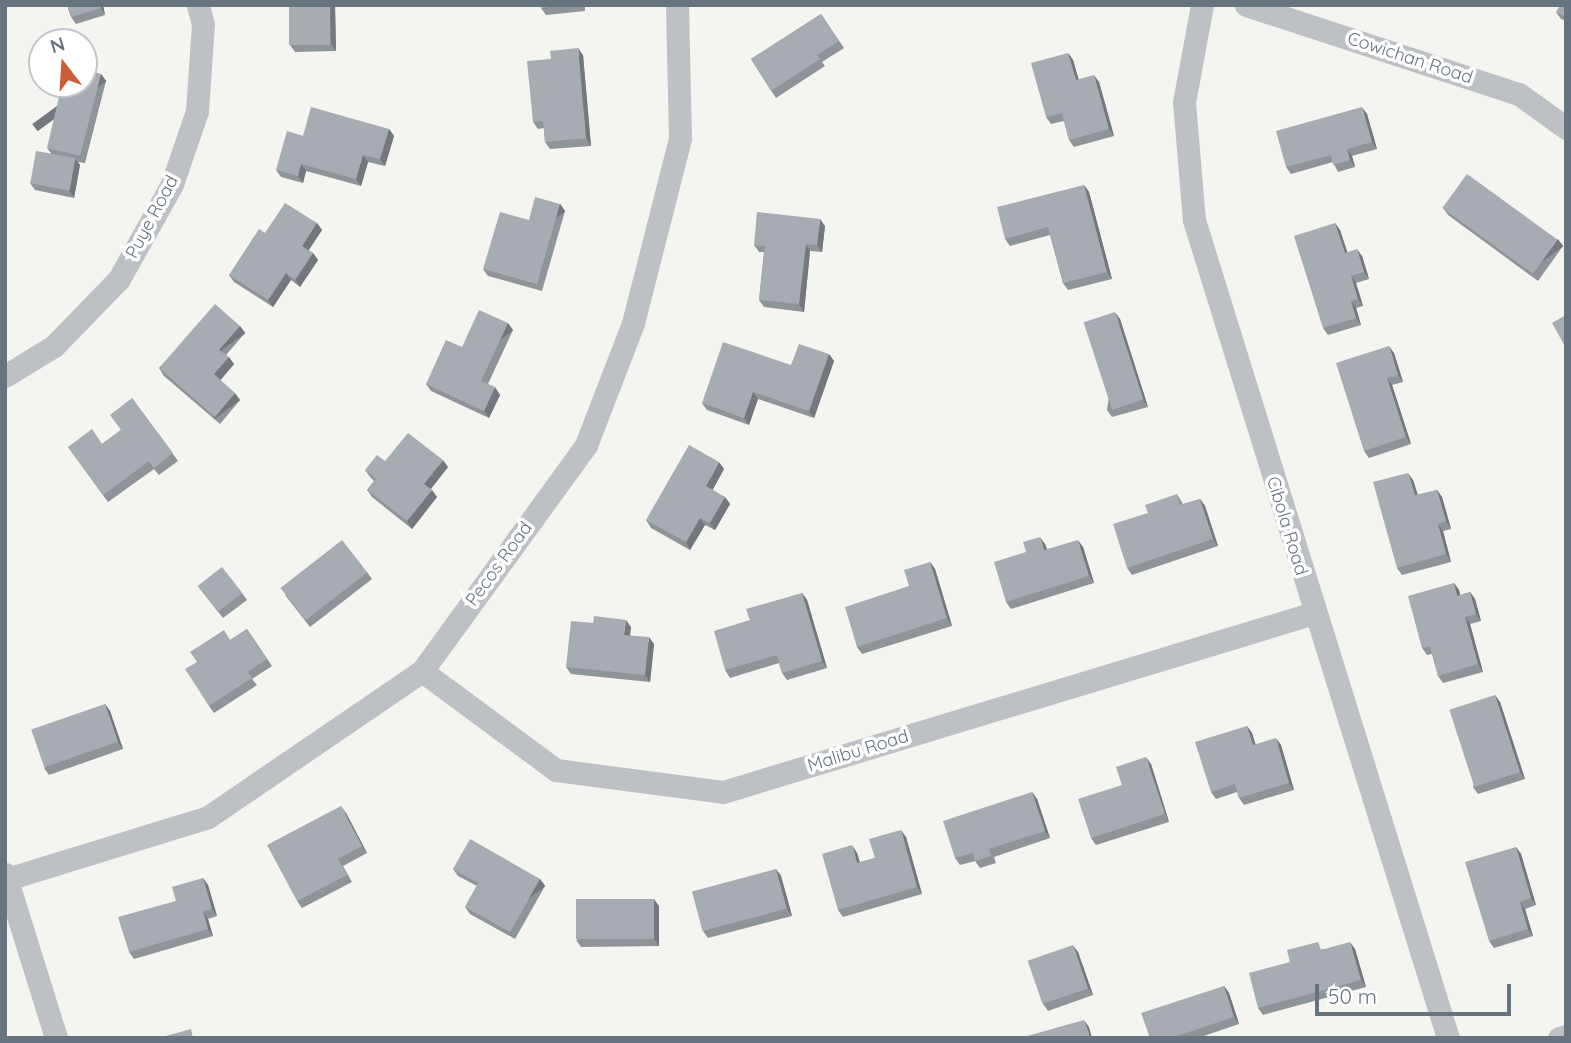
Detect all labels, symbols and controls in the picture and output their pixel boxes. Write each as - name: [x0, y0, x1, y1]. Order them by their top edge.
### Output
- north arrow: [28, 28, 98, 98]
- street label: Cowichan Road: [1345, 28, 1475, 88]
- text: N: [47, 31, 68, 58]
- street label: Puye Road: [121, 172, 183, 262]
- street label: Cibola Road: [1262, 474, 1312, 578]
- street label: Pecos Road: [461, 518, 537, 610]
- street label: Malibu Road: [805, 725, 911, 777]
- scale bar: [1319, 970, 1515, 1014]
- text: 50 m: [1328, 983, 1377, 1009]

